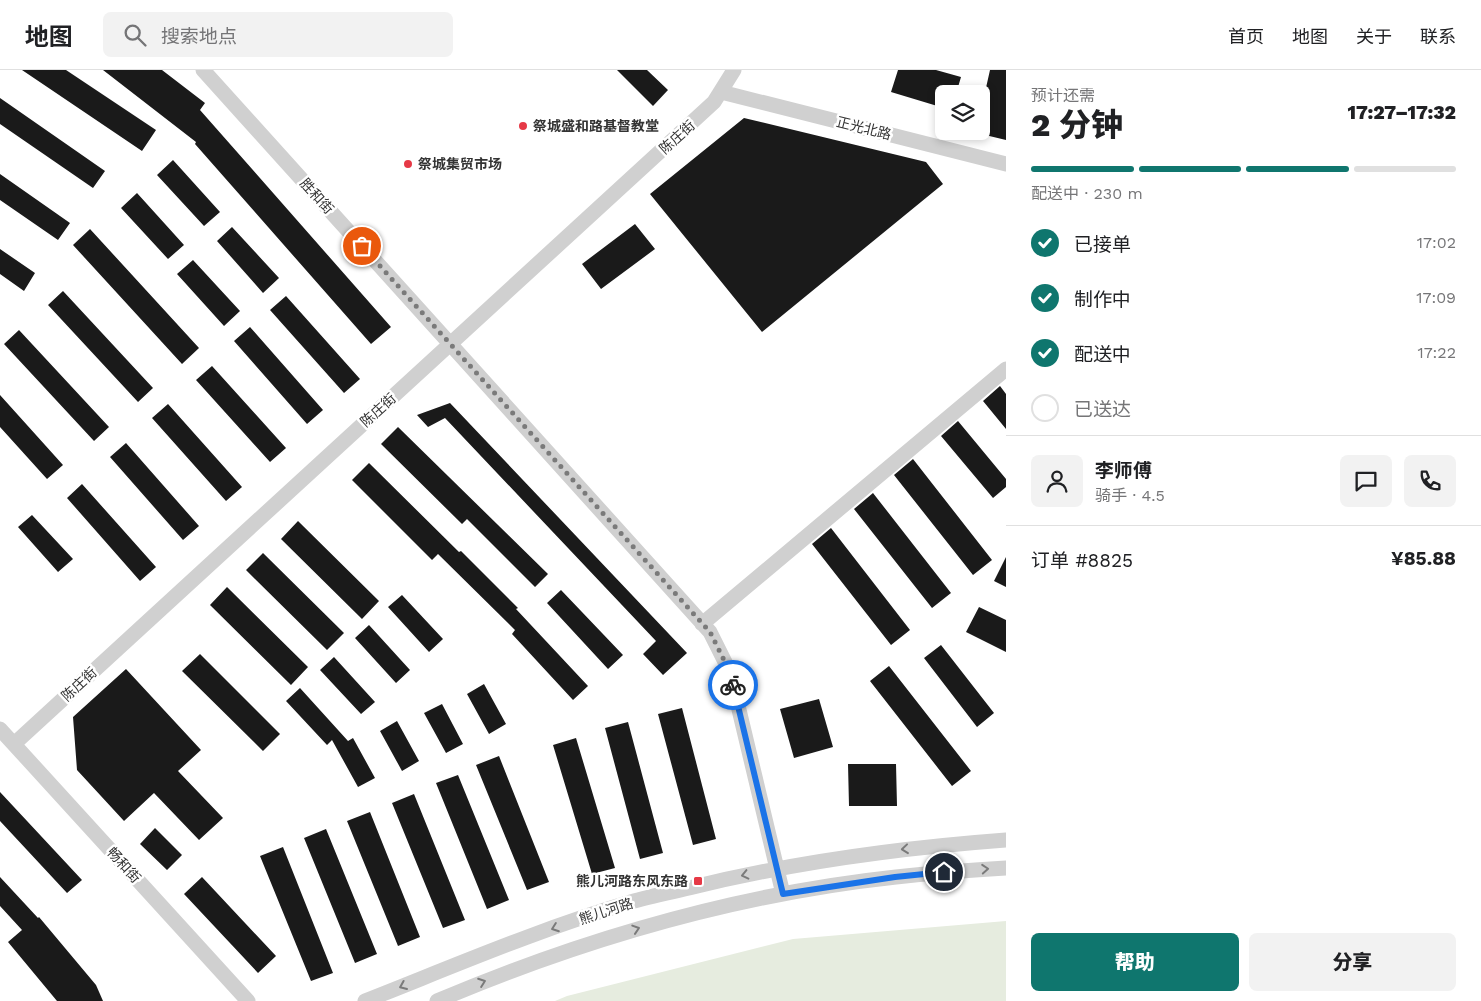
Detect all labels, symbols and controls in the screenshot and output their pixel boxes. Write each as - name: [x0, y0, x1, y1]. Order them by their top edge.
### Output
- search box: [103, 12, 453, 57]
- icon: search: [121, 21, 149, 49]
- text: 地图: [25, 23, 73, 51]
- text: 搜索地点: [161, 25, 237, 48]
- text: 首页: [1228, 26, 1264, 47]
- text: 地图: [1292, 26, 1328, 47]
- text: 关于: [1356, 26, 1392, 47]
- text: 联系: [1420, 26, 1456, 47]
- map controls: [935, 85, 990, 140]
- button: layers: [935, 85, 990, 140]
- text: 预计还需: [1031, 86, 1095, 105]
- text: 17:27–17:32: [1348, 101, 1456, 124]
- text: 2 分钟: [1031, 106, 1123, 144]
- street label: 正光北路: [835, 113, 893, 143]
- street label: 陈庄街: [656, 117, 698, 157]
- place label: 祭城盛和路基督教堂: [533, 118, 659, 134]
- marker: 祭城盛和路基督教堂: [517, 120, 529, 132]
- place label: 祭城集贸市场: [418, 156, 502, 172]
- marker: 祭城集贸市场: [402, 158, 414, 170]
- street label: 胜和街: [297, 175, 337, 217]
- text: 配送中 · 230 m: [1031, 184, 1143, 203]
- pin: [341, 225, 383, 267]
- icon: check: [1031, 229, 1059, 257]
- icon: bag: [348, 232, 376, 260]
- text: 已接单: [1074, 233, 1131, 256]
- text: 17:02: [1417, 233, 1456, 252]
- icon: check: [1031, 284, 1059, 312]
- text: 制作中: [1074, 288, 1131, 311]
- text: 17:09: [1416, 288, 1456, 307]
- icon: check: [1031, 339, 1059, 367]
- text: 配送中: [1074, 343, 1131, 366]
- text: 17:22: [1417, 343, 1456, 362]
- street label: 陈庄街: [357, 390, 399, 430]
- text: 已送达: [1074, 398, 1131, 421]
- button: person: [1031, 455, 1083, 507]
- button: chat: [1340, 455, 1392, 507]
- button: phone: [1404, 455, 1456, 507]
- text: 李师傅: [1095, 459, 1152, 482]
- text: 骑手 · 4.5: [1095, 486, 1165, 505]
- text: ¥85.88: [1391, 547, 1456, 570]
- text: 订单 #8825: [1031, 549, 1133, 572]
- courier: [708, 660, 758, 710]
- street label: 陈庄街: [58, 664, 100, 704]
- icon: bike: [719, 671, 747, 699]
- one-way arrow: [901, 843, 909, 854]
- street label: 畅和街: [104, 844, 144, 886]
- pin: [923, 851, 965, 893]
- icon: home: [930, 858, 958, 886]
- one-way arrow: [981, 864, 989, 875]
- one-way arrow: [740, 869, 749, 880]
- place label: 熊儿河路东风东路: [576, 873, 688, 889]
- marker: 熊儿河路东风东路: [692, 875, 704, 887]
- street label: 熊儿河路: [577, 895, 635, 927]
- one-way arrow: [551, 922, 559, 932]
- one-way arrow: [631, 925, 639, 935]
- button: 帮助: [1031, 933, 1239, 991]
- button: 分享: [1249, 933, 1456, 991]
- one-way arrow: [477, 978, 486, 988]
- one-way arrow: [399, 979, 408, 990]

